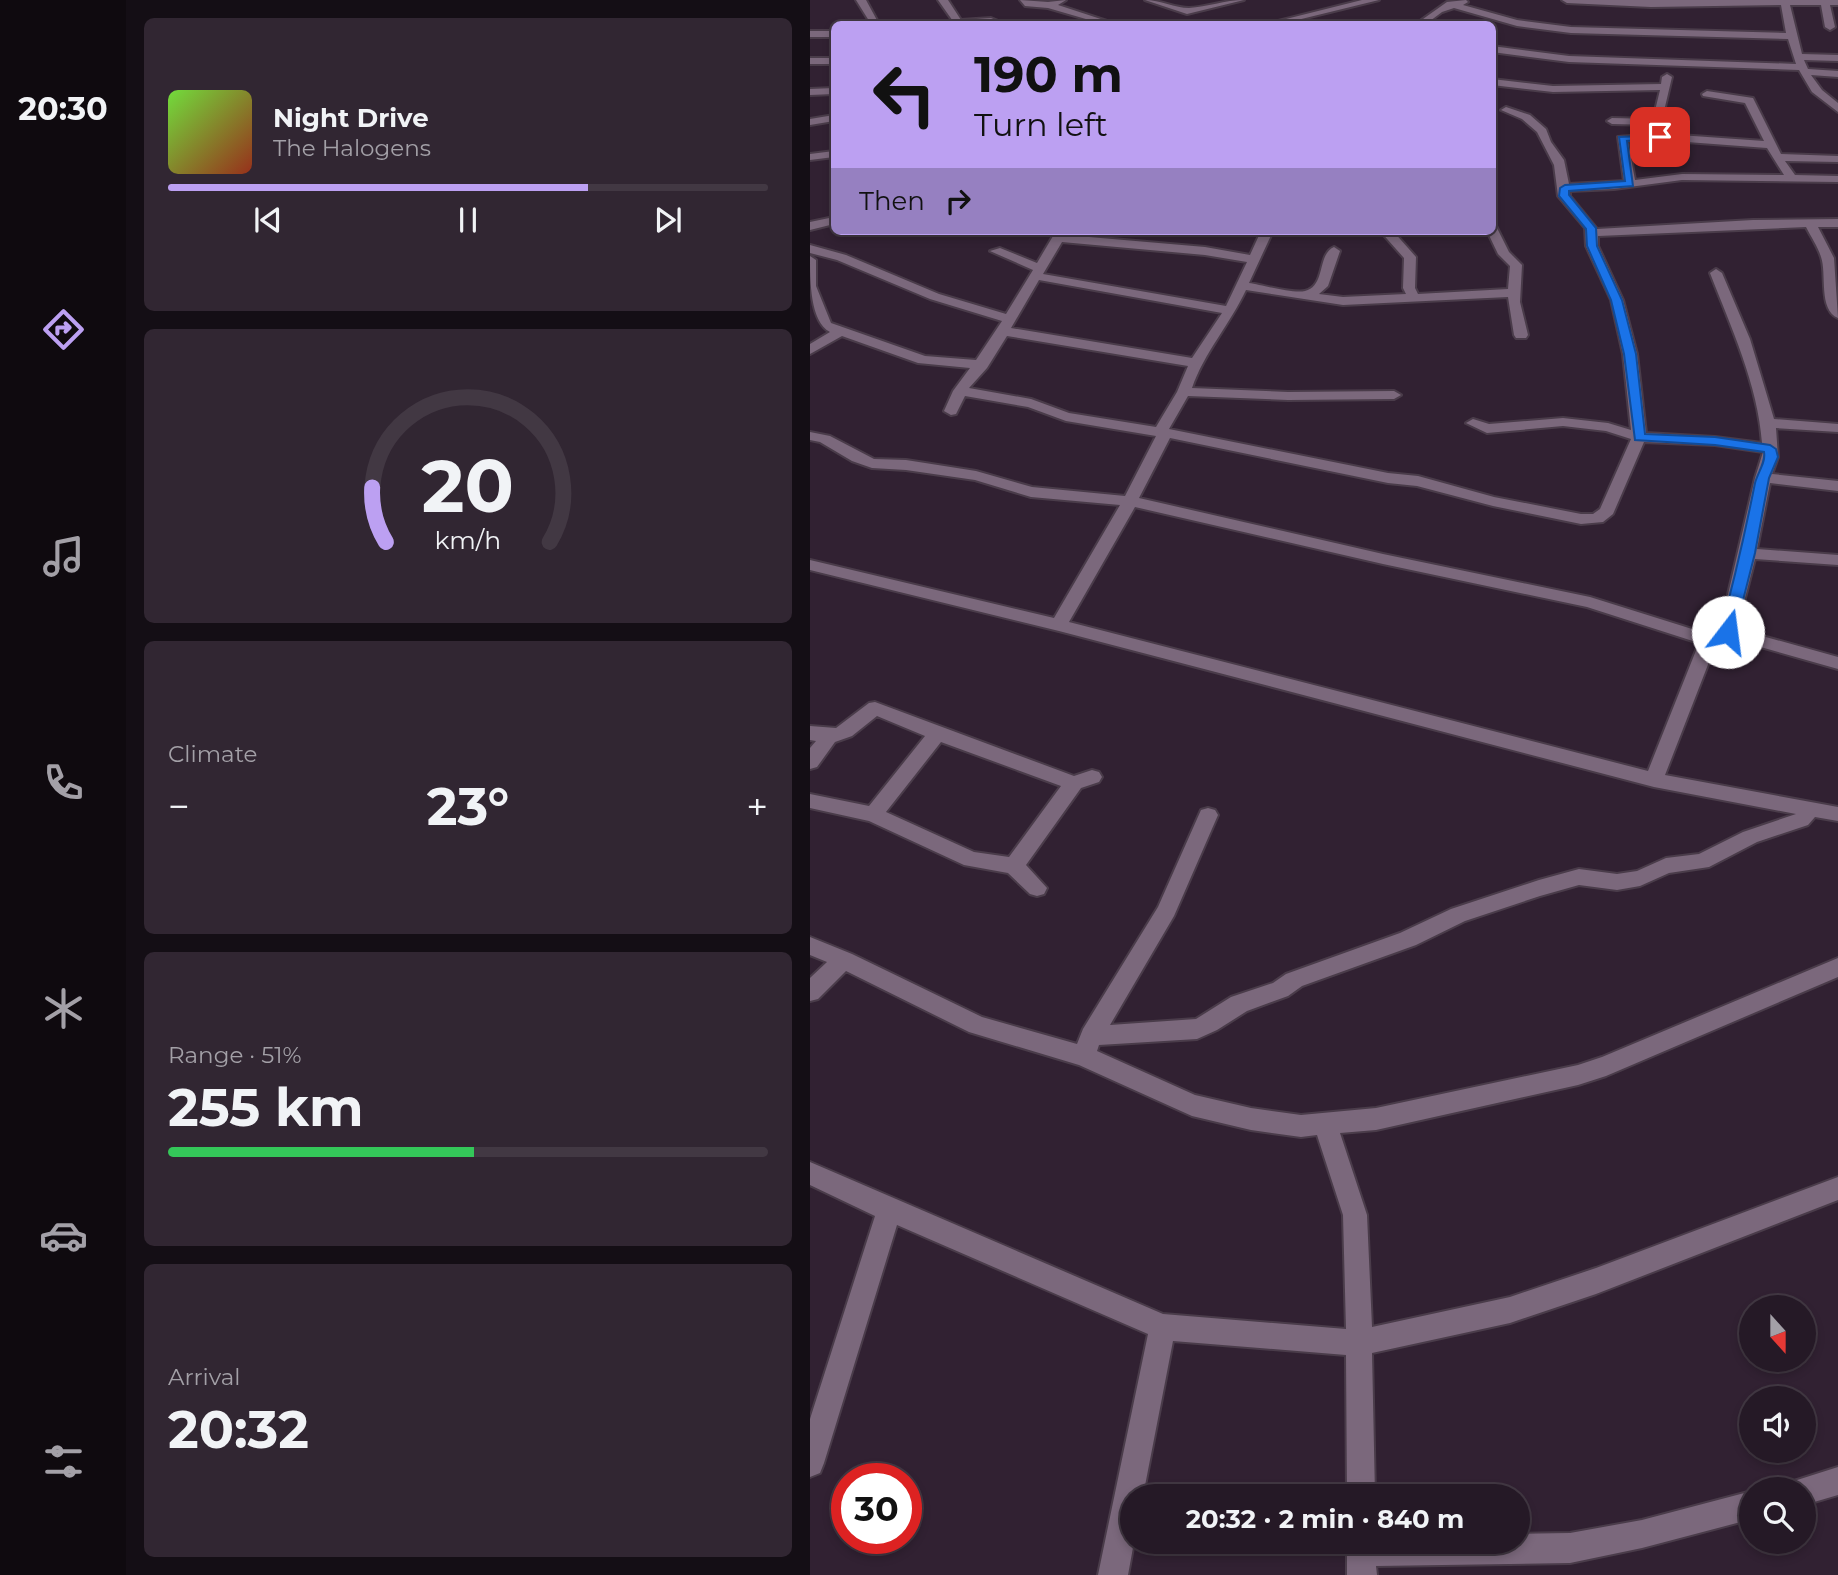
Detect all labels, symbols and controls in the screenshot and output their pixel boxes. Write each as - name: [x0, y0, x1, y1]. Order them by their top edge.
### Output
- text: 190 m: [974, 45, 1123, 104]
- icon: left: [859, 49, 950, 140]
- text: 20:30: [18, 89, 108, 128]
- text: Night Drive: [273, 102, 429, 134]
- text: Turn left: [974, 105, 1108, 144]
- pin: [1630, 107, 1690, 167]
- icon: arrive: [1641, 118, 1679, 156]
- text: The Halogens: [273, 134, 431, 162]
- icon: right: [939, 182, 977, 220]
- text: Then: [859, 185, 925, 217]
- icon: previous: [249, 201, 287, 239]
- icon: pause: [449, 201, 487, 239]
- icon: next: [649, 201, 687, 239]
- icon: directions: [39, 305, 88, 354]
- text: 20: [422, 443, 514, 531]
- text: km/h: [435, 525, 501, 555]
- icon: music: [39, 532, 88, 581]
- position arrow: [1691, 595, 1765, 669]
- text: Climate: [168, 740, 257, 768]
- icon: phone: [39, 758, 88, 807]
- text: 23°: [427, 775, 509, 838]
- text: −: [168, 783, 190, 830]
- text: +: [746, 783, 768, 830]
- icon: climate: [39, 984, 88, 1033]
- text: Range · 51%: [168, 1041, 302, 1069]
- text: 255 km: [168, 1076, 363, 1139]
- icon: car: [39, 1211, 88, 1260]
- north arrow: [1739, 1295, 1816, 1372]
- map controls: [1739, 1295, 1816, 1554]
- text: Arrival: [168, 1363, 241, 1391]
- button: sound: [1739, 1386, 1816, 1463]
- text: 20:32: [168, 1398, 309, 1461]
- icon: filters: [39, 1437, 88, 1486]
- speed limit sign: 30: [831, 1463, 922, 1554]
- button: search: [1739, 1477, 1816, 1554]
- text: 20:32 · 2 min · 840 m: [1186, 1503, 1464, 1535]

